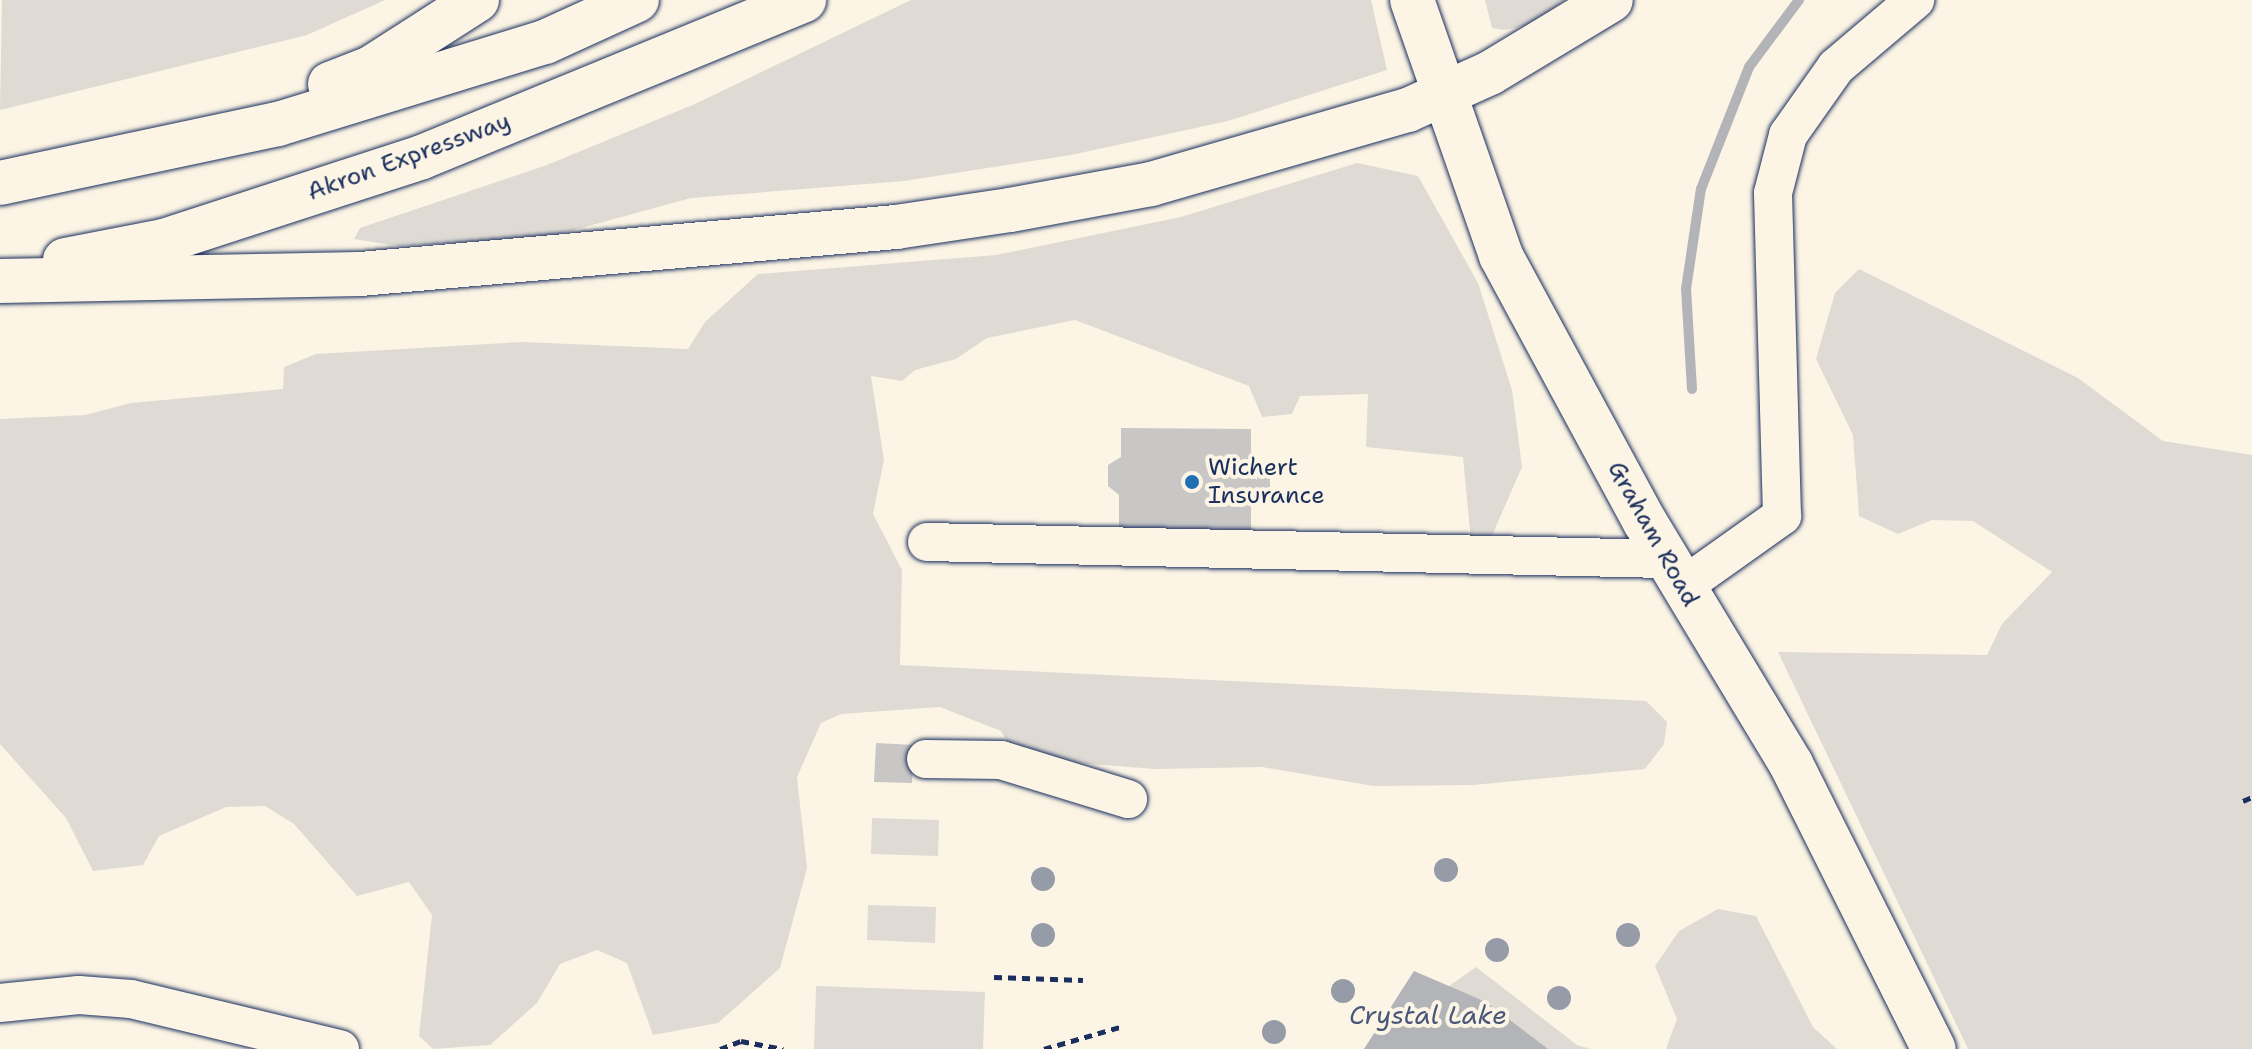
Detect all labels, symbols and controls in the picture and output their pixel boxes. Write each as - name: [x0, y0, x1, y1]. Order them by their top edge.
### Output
- street label: Akron Expressway: [304, 107, 514, 207]
- place label: Wichert Insurance: [1208, 454, 1325, 510]
- street label: Graham Road: [1601, 456, 1705, 612]
- marker: Wichert Insurance: [1183, 473, 1201, 491]
- water label: Crystal Lake: [1349, 999, 1507, 1031]

